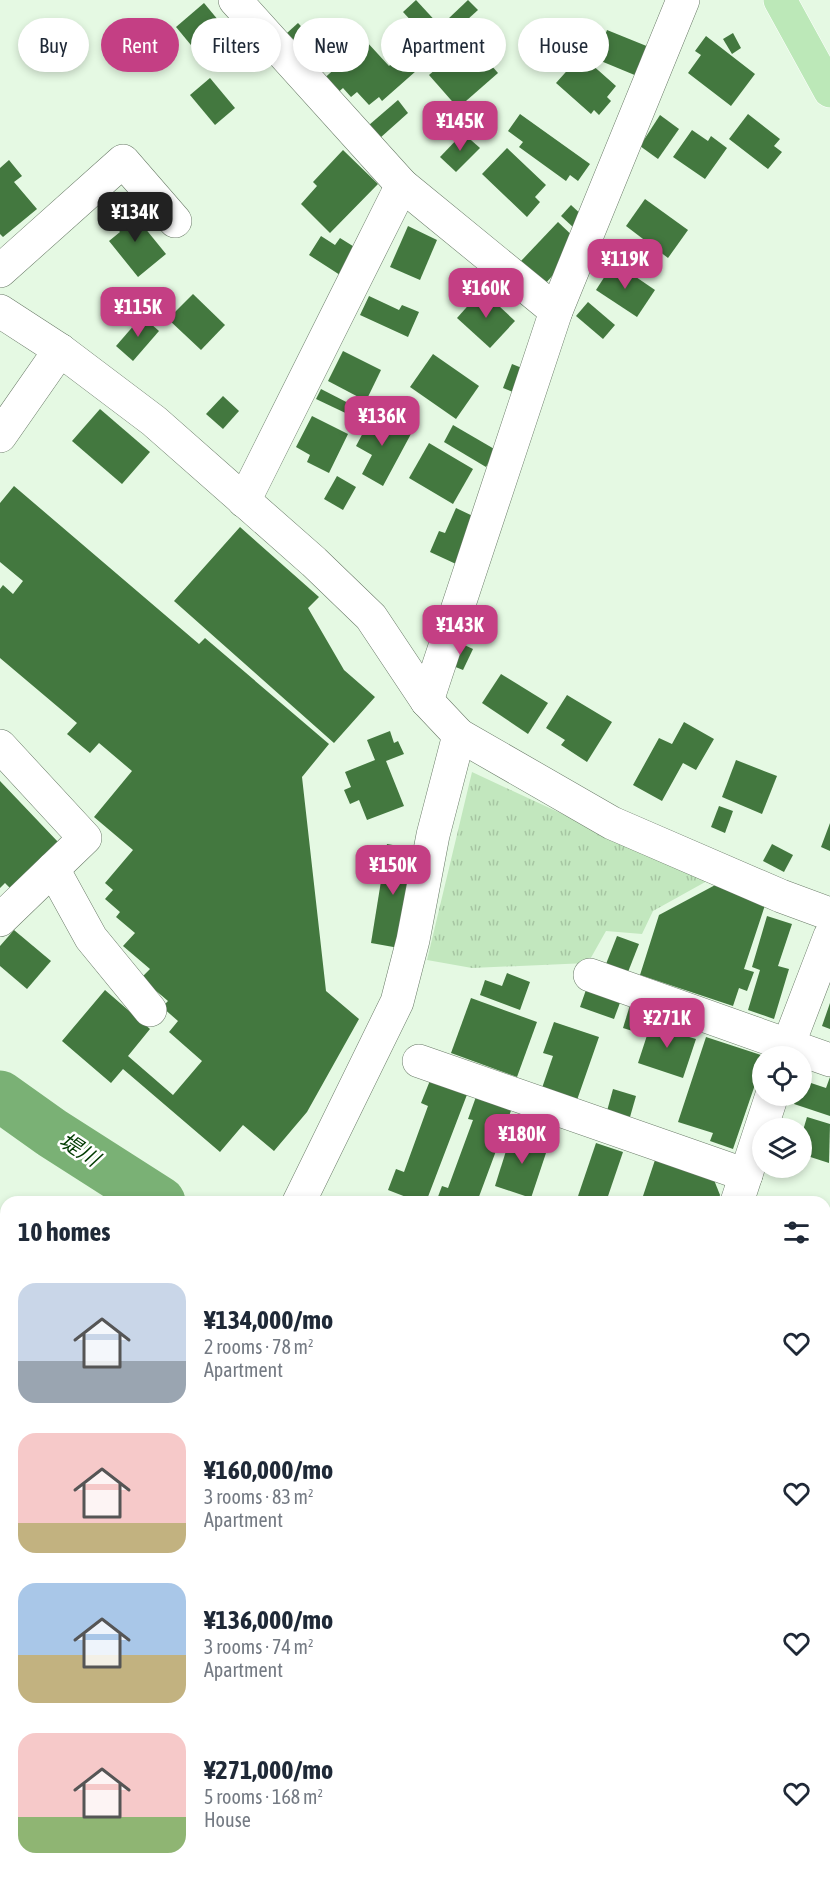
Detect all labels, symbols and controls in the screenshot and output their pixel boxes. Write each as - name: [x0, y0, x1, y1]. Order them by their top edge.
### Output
- chip: Buy: [18, 18, 89, 72]
- chip: Rent: [101, 18, 179, 72]
- chip: Filters: [191, 18, 281, 72]
- chip: New: [293, 18, 369, 72]
- chip: Apartment: [381, 18, 506, 72]
- chip: House: [518, 18, 609, 72]
- pin: ¥145K: [418, 101, 502, 152]
- text: ¥145K: [437, 109, 483, 132]
- pin: ¥134K: [93, 192, 177, 243]
- text: ¥134K: [112, 200, 158, 223]
- pin: ¥119K: [583, 239, 667, 290]
- text: ¥119K: [602, 247, 648, 270]
- pin: ¥160K: [444, 268, 528, 319]
- text: ¥160K: [463, 276, 509, 299]
- pin: ¥115K: [96, 287, 180, 338]
- text: ¥115K: [115, 295, 161, 318]
- pin: ¥136K: [340, 396, 424, 447]
- text: ¥136K: [359, 404, 405, 427]
- pin: ¥143K: [418, 605, 502, 656]
- text: ¥143K: [437, 613, 483, 636]
- pin: ¥150K: [351, 845, 435, 896]
- text: ¥150K: [370, 853, 416, 876]
- pin: ¥271K: [625, 998, 709, 1049]
- text: ¥271K: [644, 1006, 690, 1029]
- map controls: [752, 1046, 812, 1178]
- button: locate: [752, 1046, 812, 1106]
- pin: ¥180K: [480, 1114, 564, 1165]
- button: layers: [752, 1118, 812, 1178]
- text: ¥180K: [499, 1122, 545, 1145]
- water label: 堤川: [56, 1127, 106, 1172]
- icon: filters: [780, 1216, 813, 1249]
- text: 10 homes: [18, 1217, 111, 1247]
- text: ¥134,000/mo: [204, 1305, 333, 1335]
- icon: home: [66, 1307, 138, 1379]
- icon: heart: [780, 1327, 813, 1360]
- text: 2 rooms · 78 m²: [204, 1335, 314, 1358]
- text: Apartment: [204, 1358, 283, 1381]
- text: ¥160,000/mo: [204, 1455, 333, 1485]
- icon: home: [66, 1457, 138, 1529]
- icon: heart: [780, 1477, 813, 1510]
- text: 3 rooms · 83 m²: [204, 1485, 314, 1508]
- text: Apartment: [204, 1508, 283, 1531]
- text: ¥136,000/mo: [204, 1605, 333, 1635]
- icon: home: [66, 1607, 138, 1679]
- icon: heart: [780, 1627, 813, 1660]
- text: 3 rooms · 74 m²: [204, 1635, 314, 1658]
- text: Apartment: [204, 1658, 283, 1681]
- text: ¥271,000/mo: [204, 1755, 333, 1785]
- icon: home: [66, 1757, 138, 1829]
- icon: heart: [780, 1777, 813, 1810]
- text: 5 rooms · 168 m²: [204, 1785, 323, 1808]
- text: House: [204, 1808, 251, 1831]

